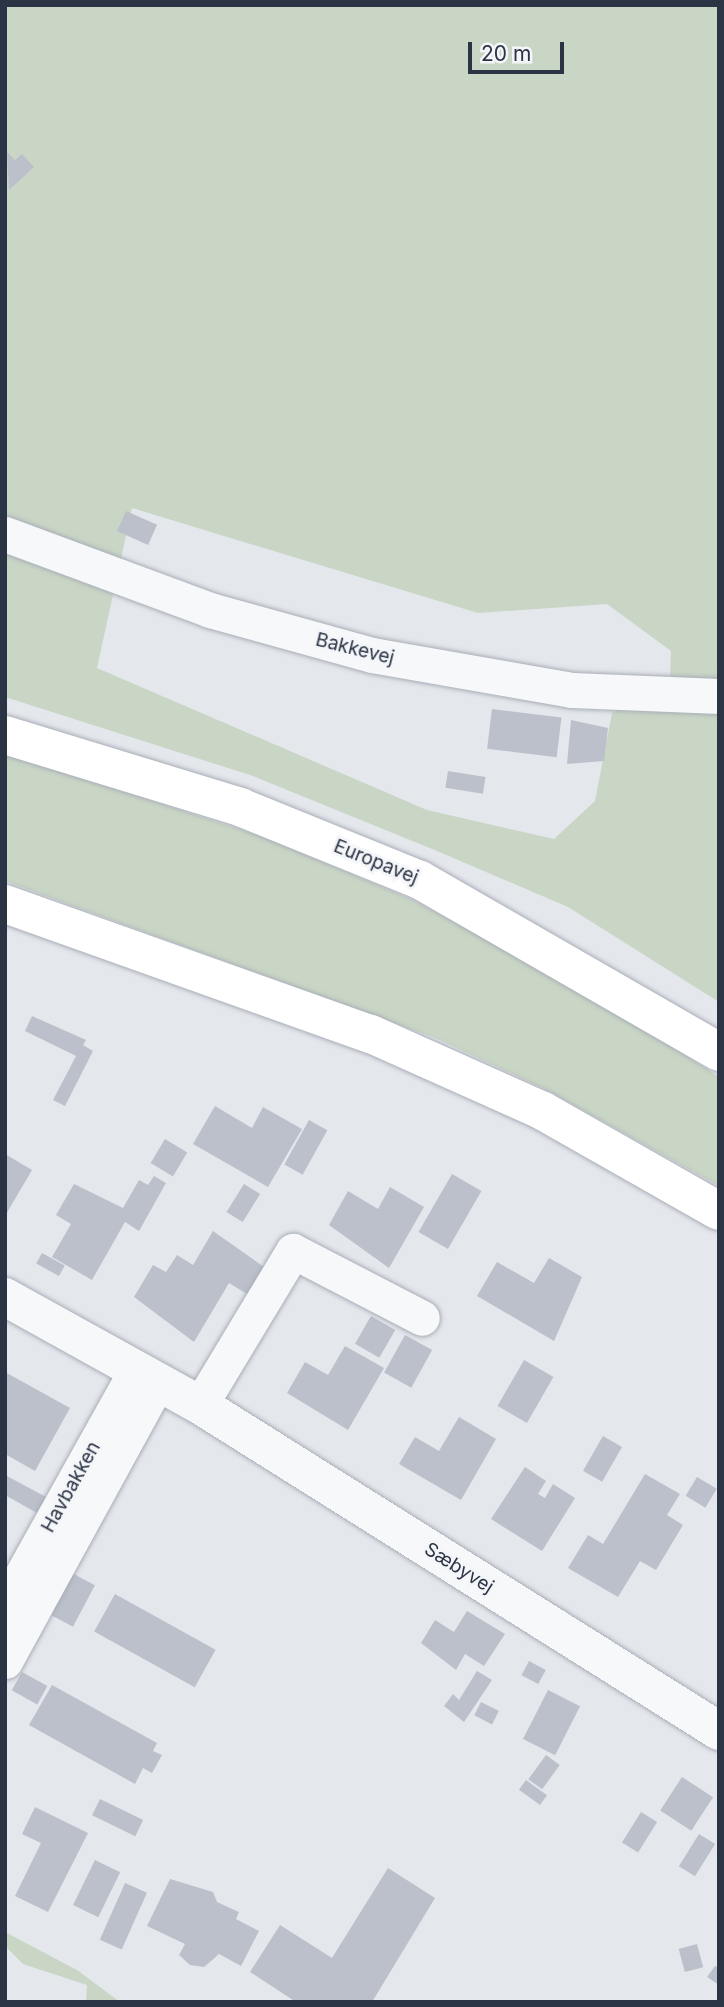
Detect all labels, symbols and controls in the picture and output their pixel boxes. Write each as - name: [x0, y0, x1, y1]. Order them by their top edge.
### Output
- scale bar: [472, 28, 568, 72]
- text: 20 m: [481, 41, 531, 66]
- street label: Bakkevej: [313, 628, 397, 670]
- street label: Europavej: [330, 835, 422, 889]
- street label: Havbakken: [37, 1438, 105, 1536]
- street label: Sæbyvej: [420, 1538, 498, 1598]

